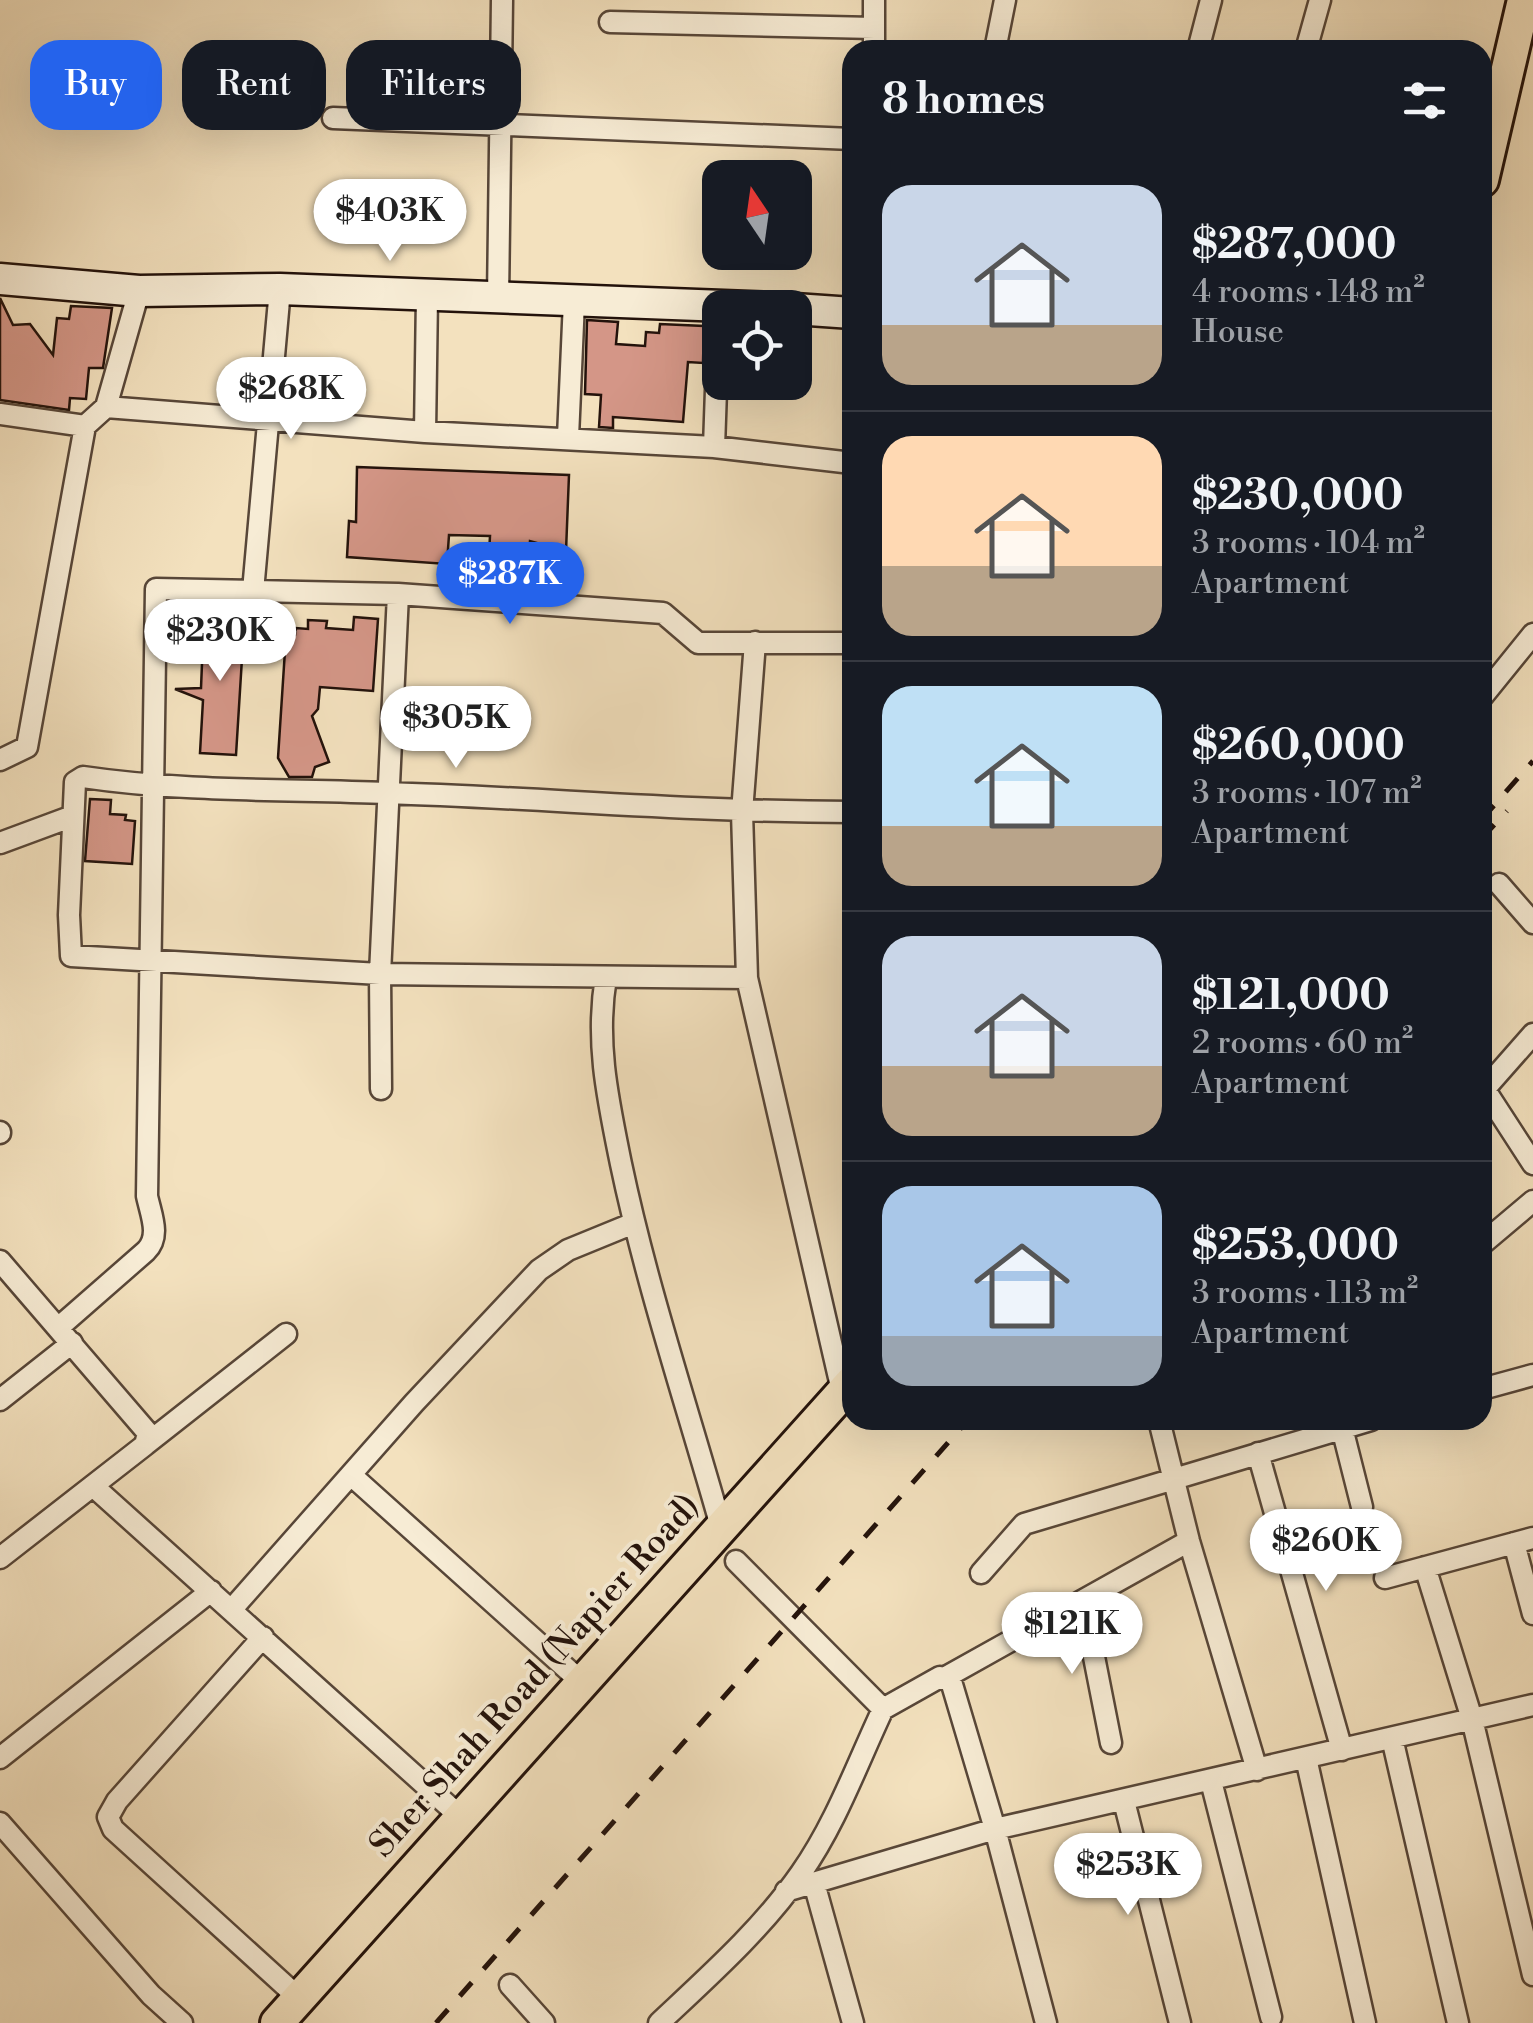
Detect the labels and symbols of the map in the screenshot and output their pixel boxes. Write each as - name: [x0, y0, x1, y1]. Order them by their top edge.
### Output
- north arrow: [702, 160, 812, 270]
- pin: $403K: [320, 179, 460, 264]
- pin: $268K: [221, 357, 361, 442]
- pin: $287K: [440, 542, 580, 627]
- pin: $230K: [150, 599, 290, 684]
- pin: $305K: [386, 686, 526, 771]
- street label: Sher Shah Road (Napier Road): [361, 1486, 710, 1866]
- pin: $260K: [1256, 1509, 1396, 1594]
- pin: $121K: [1002, 1592, 1142, 1677]
- pin: $253K: [1058, 1833, 1198, 1918]

